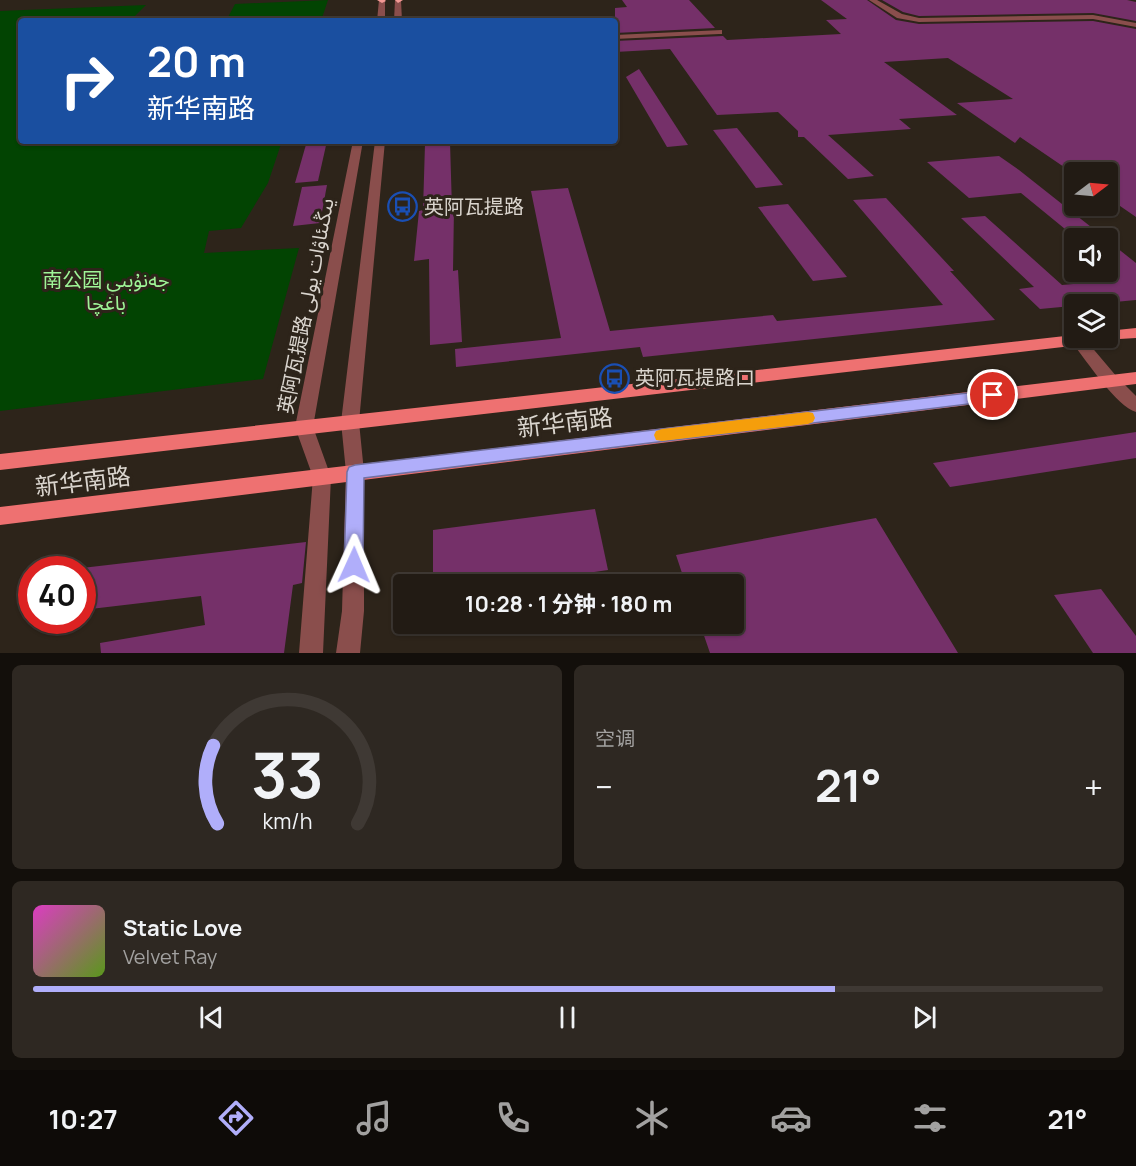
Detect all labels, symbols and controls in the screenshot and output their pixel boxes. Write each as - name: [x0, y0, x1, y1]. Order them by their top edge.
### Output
- text: 20 m: [147, 32, 246, 90]
- icon: right: [48, 42, 126, 120]
- text: 新华南路: [147, 89, 255, 126]
- north arrow: [1064, 162, 1118, 216]
- map controls: [1064, 162, 1118, 348]
- bus stop icon: 英阿瓦提路: [387, 191, 419, 223]
- place label: 英阿瓦提路: [424, 193, 524, 220]
- street label: 英阿瓦提路 يىڭىئاۋات يولى: [271, 196, 340, 416]
- button: sound: [1064, 228, 1118, 282]
- park label: 南公园 جەنۇبىي باغچا: [42, 266, 170, 316]
- button: layers: [1064, 294, 1118, 348]
- bus stop icon: 英阿瓦提路口: [598, 362, 630, 394]
- place label: 英阿瓦提路口: [635, 364, 755, 391]
- pin: [967, 369, 1018, 420]
- icon: arrive: [976, 378, 1009, 411]
- street label: 新华南路: [515, 399, 614, 444]
- street label: 新华南路: [33, 458, 132, 503]
- position arrow: [322, 533, 386, 597]
- speed limit sign: 40: [18, 556, 96, 634]
- text: 10:28 · 1 分钟 · 180 m: [465, 589, 672, 619]
- text: 空调: [595, 725, 635, 752]
- text: 33: [251, 731, 323, 817]
- text: 21°: [815, 754, 882, 816]
- text: −: [595, 764, 613, 809]
- text: +: [1084, 764, 1103, 809]
- text: km/h: [262, 806, 312, 835]
- text: Static Love: [123, 913, 242, 943]
- text: Velvet Ray: [123, 943, 217, 970]
- icon: previous: [195, 1001, 228, 1034]
- icon: pause: [551, 1001, 584, 1034]
- icon: next: [908, 1001, 941, 1034]
- icon: directions: [215, 1097, 257, 1139]
- icon: music: [353, 1097, 395, 1139]
- icon: phone: [492, 1097, 534, 1139]
- icon: climate: [631, 1097, 673, 1139]
- icon: car: [770, 1097, 812, 1139]
- icon: filters: [909, 1097, 951, 1139]
- text: 10:27: [48, 1100, 118, 1137]
- text: 21°: [1047, 1100, 1087, 1137]

